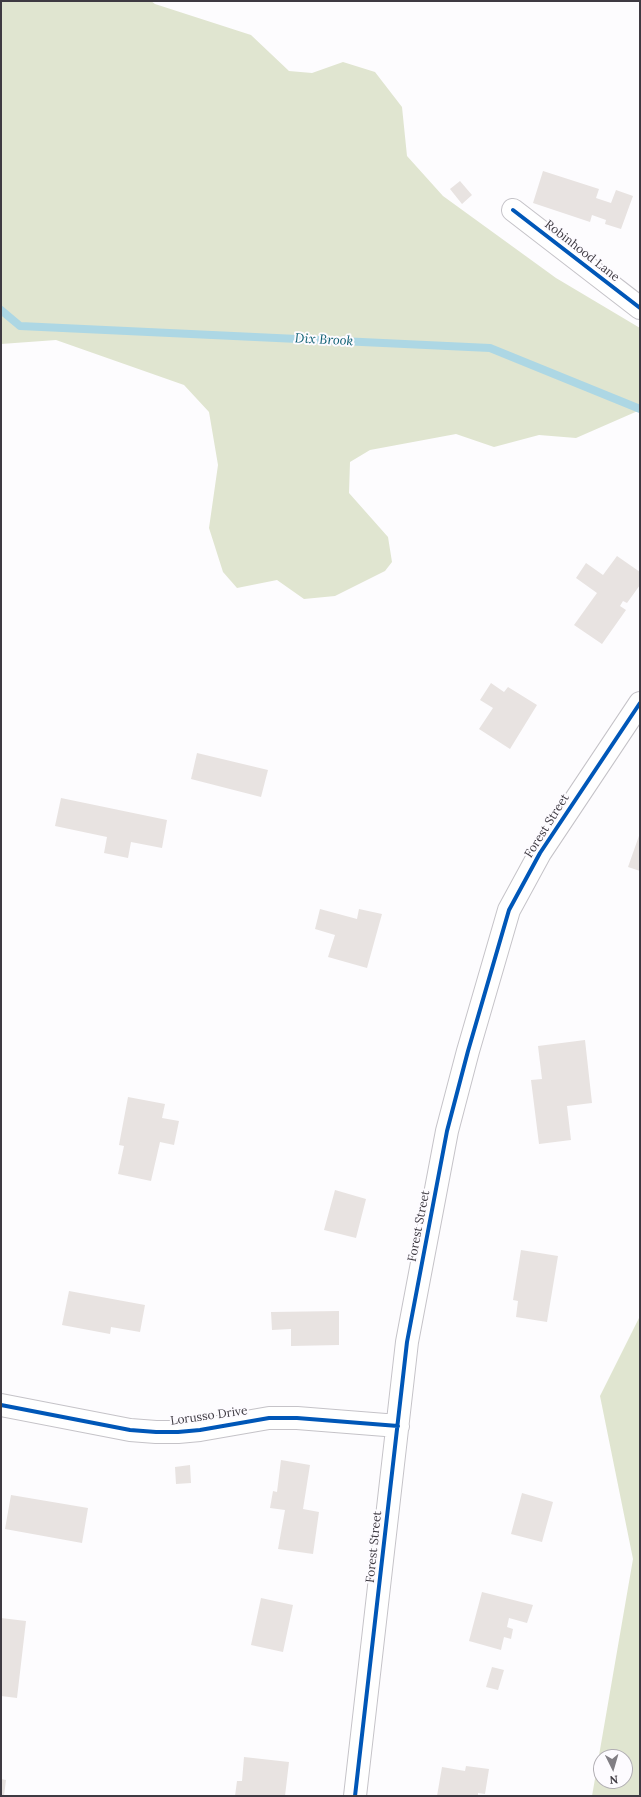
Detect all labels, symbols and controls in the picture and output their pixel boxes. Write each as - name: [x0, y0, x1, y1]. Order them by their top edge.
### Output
- street label: Robinhood Lane: [542, 217, 622, 285]
- water label: Dix Brook: [294, 331, 354, 349]
- street label: Forest Street: [522, 791, 572, 861]
- street label: Forest Street: [405, 1189, 433, 1263]
- street label: Lorusso Drive: [170, 1403, 248, 1429]
- street label: Forest Street: [363, 1510, 385, 1584]
- north arrow: [593, 1749, 633, 1789]
- text: N: [609, 1773, 619, 1787]

